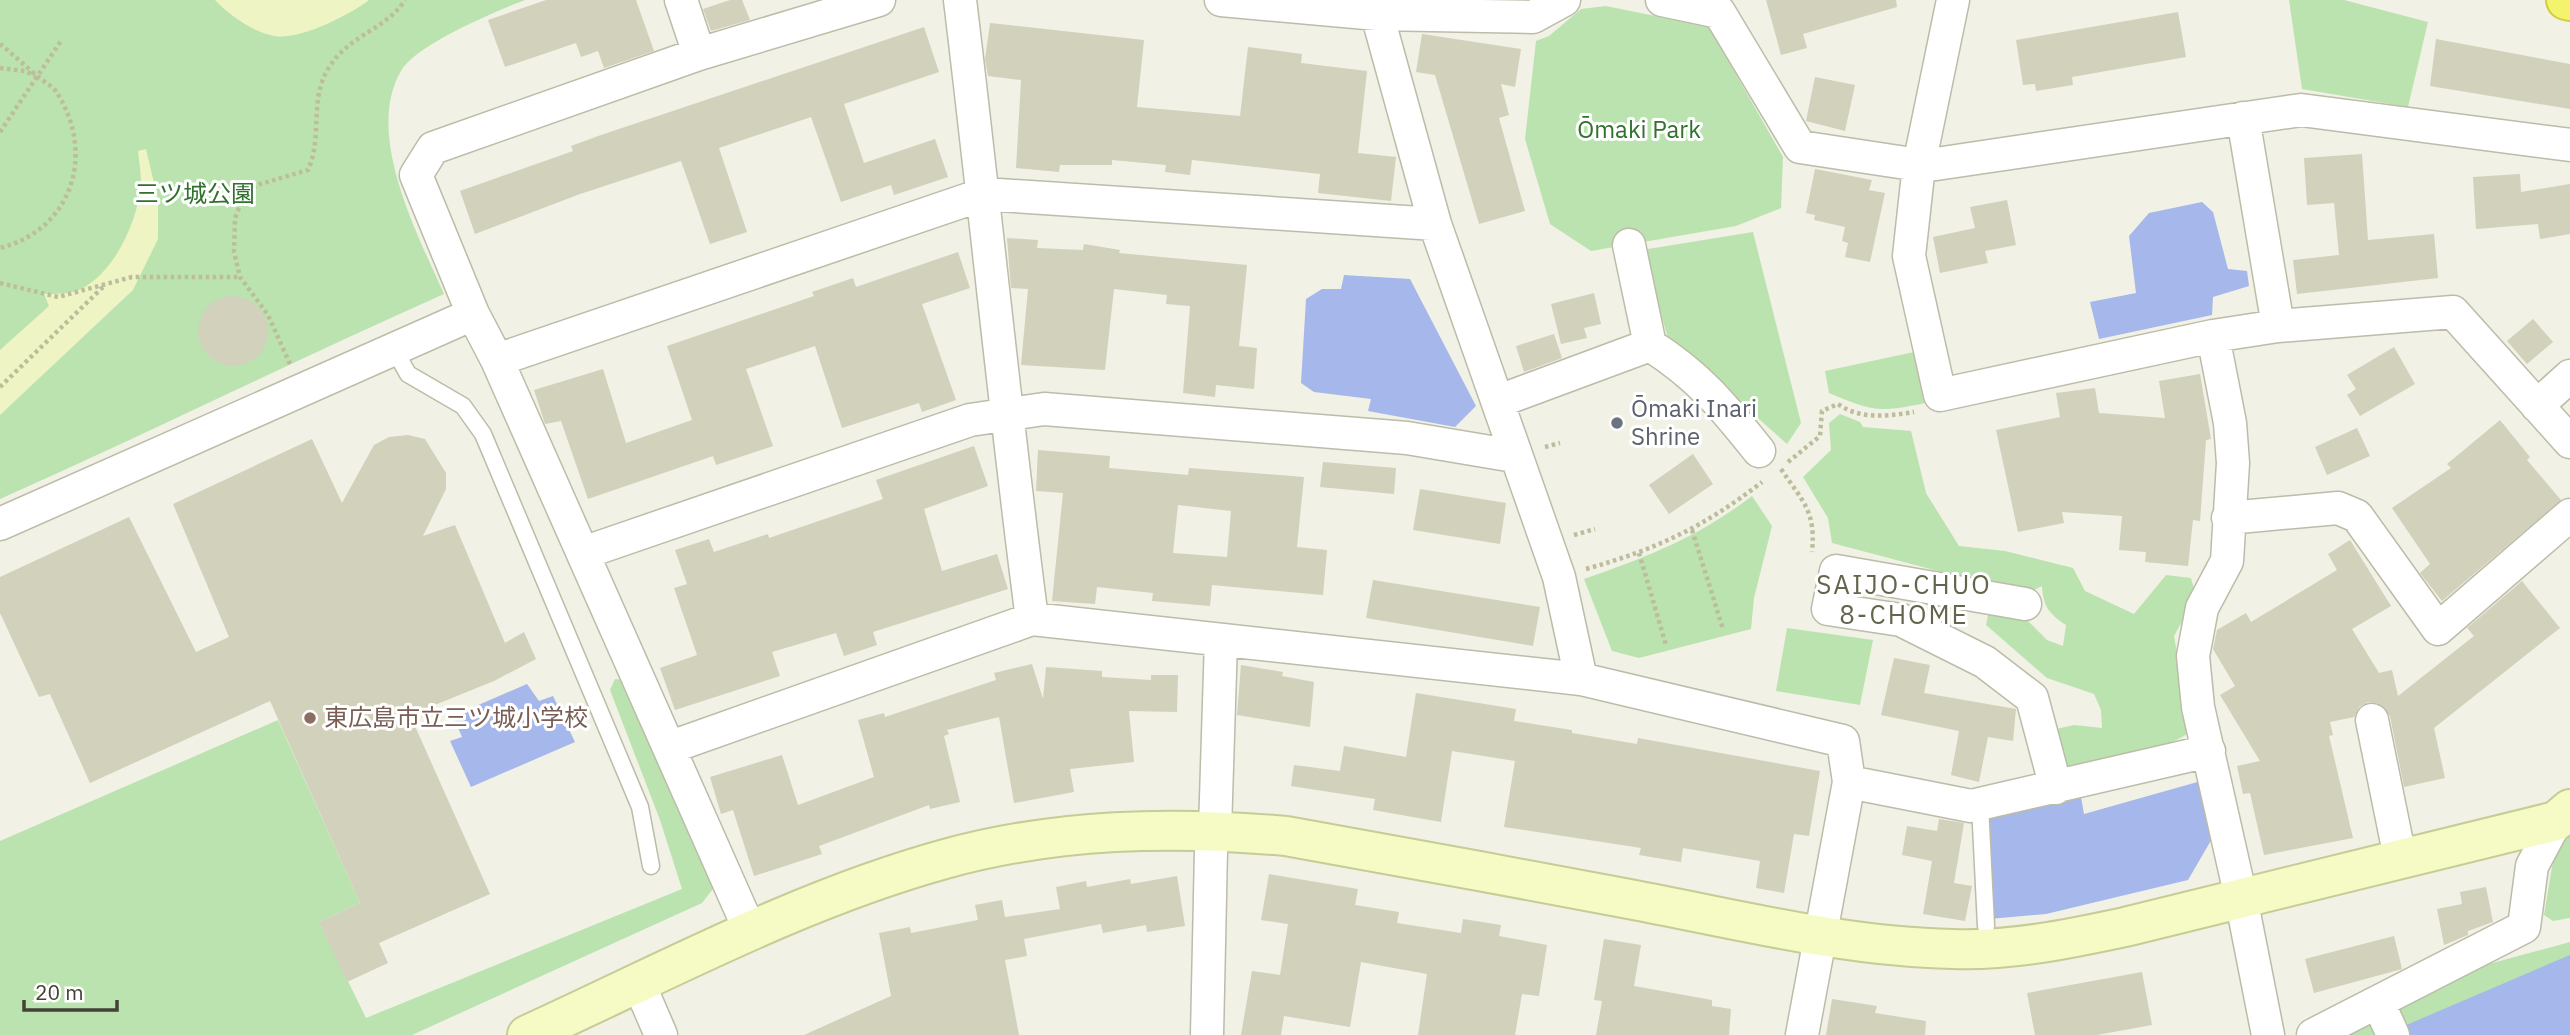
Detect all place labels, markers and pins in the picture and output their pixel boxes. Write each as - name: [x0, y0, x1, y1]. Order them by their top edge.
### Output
- place label: Ōmaki Inari Shrine: [1631, 392, 1757, 452]
- marker: Ōmaki Inari Shrine: [1609, 415, 1625, 431]
- place label: 東広島市立三ツ城小学校: [324, 701, 588, 733]
- marker: 東広島市立三ツ城小学校: [302, 710, 318, 726]

